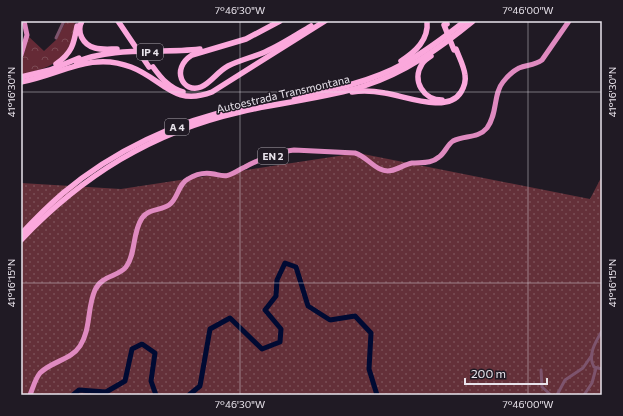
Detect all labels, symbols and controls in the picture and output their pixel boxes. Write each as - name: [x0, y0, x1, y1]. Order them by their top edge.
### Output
- text: 7°46'30"W: [215, 4, 265, 16]
- text: 7°46'00"W: [502, 4, 554, 16]
- road number: IP 4: [137, 44, 163, 60]
- text: 41°16'30"N: [5, 67, 17, 117]
- text: 41°16'30"N: [606, 67, 618, 117]
- street label: Autoestrada Transmontana: [215, 72, 351, 115]
- road number: A 4: [165, 119, 189, 135]
- road number: EN 2: [258, 148, 288, 164]
- text: 41°16'15"N: [5, 259, 17, 307]
- text: 41°16'15"N: [606, 259, 618, 307]
- scale bar: [465, 360, 547, 386]
- text: 200 m: [471, 366, 506, 380]
- text: 7°46'30"W: [215, 398, 265, 410]
- text: 7°46'00"W: [502, 398, 554, 410]

